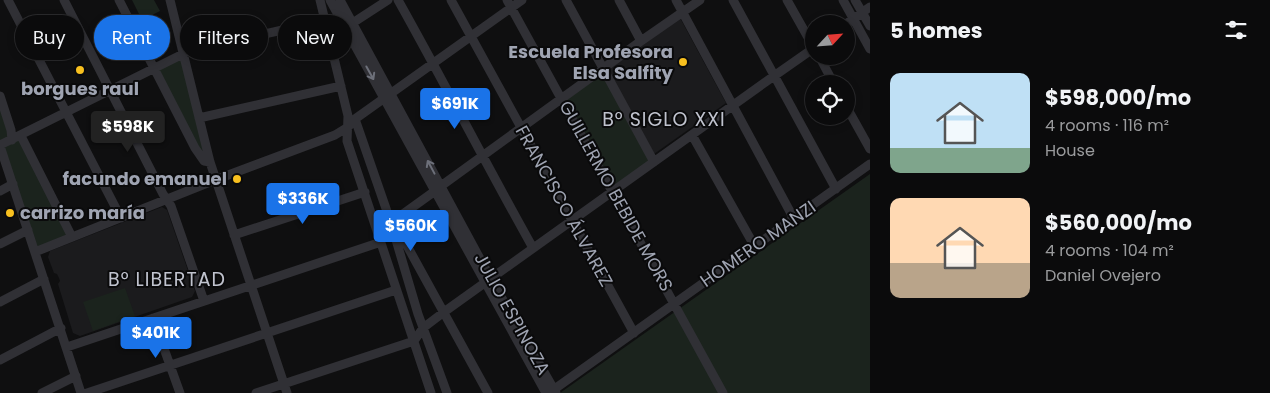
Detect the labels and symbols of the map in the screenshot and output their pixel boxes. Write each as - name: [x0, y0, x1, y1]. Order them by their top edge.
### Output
- north arrow: [805, 15, 855, 65]
- place label: Escuela Profesora Elsa Salfity: [508, 39, 674, 85]
- marker: Escuela Profesora Elsa Salfity: [677, 56, 689, 68]
- marker: borgues raul: [74, 64, 86, 76]
- one-way arrow: [365, 66, 375, 81]
- place label: borgues raul: [21, 76, 139, 101]
- pin: $691K: [420, 88, 490, 130]
- street label: GUILLERMO BEBIDE MORS: [554, 96, 679, 296]
- district label: B° SIGLO XXI: [602, 106, 726, 133]
- pin: $598K: [93, 110, 163, 153]
- street label: FRANCISCO ÁLVAREZ: [510, 121, 619, 291]
- one-way arrow: [426, 159, 436, 174]
- place label: facundo emanuel: [63, 166, 227, 191]
- marker: facundo emanuel: [231, 173, 243, 185]
- pin: $336K: [268, 182, 338, 225]
- street label: HOMERO MANZI: [695, 194, 820, 293]
- place label: carrizo maría: [20, 200, 145, 225]
- marker: carrizo maría: [4, 207, 16, 219]
- pin: $560K: [376, 210, 446, 252]
- street label: JULIO ESPINOZA: [468, 248, 556, 379]
- district label: B° LIBERTAD: [108, 266, 226, 293]
- pin: $401K: [121, 316, 191, 359]

